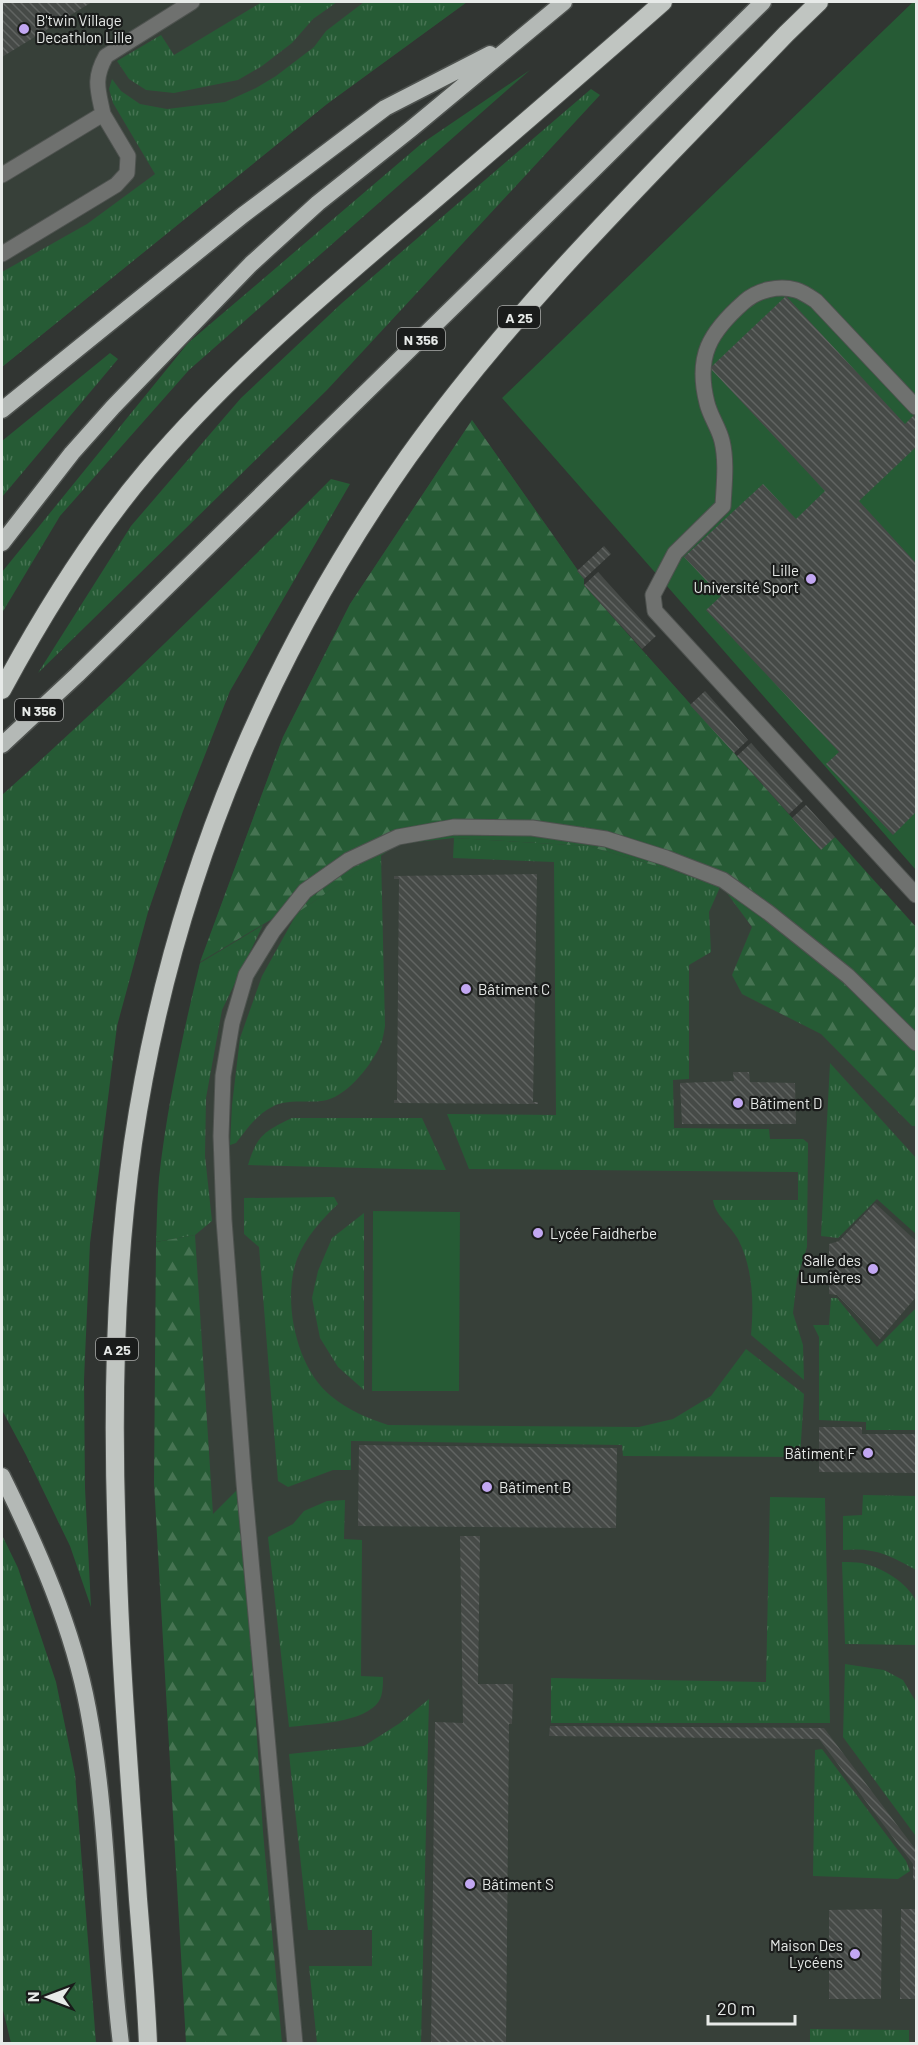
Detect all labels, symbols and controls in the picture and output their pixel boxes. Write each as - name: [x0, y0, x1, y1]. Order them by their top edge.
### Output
- place label: B'twin Village Decathlon Lille: [36, 11, 132, 46]
- marker: B'twin Village Decathlon Lille: [17, 22, 31, 36]
- road number: A 25: [498, 306, 540, 328]
- road number: N 356: [397, 328, 445, 350]
- place label: Lille Université Sport: [694, 561, 799, 596]
- marker: Lille Université Sport: [804, 572, 818, 586]
- road number: N 356: [15, 699, 63, 721]
- place label: Bâtiment C: [478, 980, 550, 998]
- marker: Bâtiment C: [459, 982, 473, 996]
- place label: Bâtiment D: [750, 1094, 822, 1112]
- marker: Bâtiment D: [731, 1096, 745, 1110]
- place label: Lycée Faidherbe: [550, 1224, 657, 1242]
- marker: Lycée Faidherbe: [531, 1226, 545, 1240]
- place label: Salle des Lumières: [800, 1251, 861, 1286]
- marker: Salle des Lumières: [866, 1262, 880, 1276]
- road number: A 25: [96, 1338, 138, 1360]
- place label: Bâtiment F: [784, 1444, 856, 1462]
- marker: Bâtiment F: [861, 1446, 875, 1460]
- place label: Bâtiment B: [499, 1478, 572, 1496]
- marker: Bâtiment B: [480, 1480, 494, 1494]
- place label: Bâtiment S: [482, 1875, 554, 1893]
- marker: Bâtiment S: [463, 1877, 477, 1891]
- place label: Maison Des Lycéens: [770, 1936, 843, 1971]
- marker: Maison Des Lycéens: [848, 1947, 862, 1961]
- north arrow: [18, 1967, 78, 2027]
- scale bar: [708, 1988, 795, 2026]
- text: N: [23, 1992, 42, 2002]
- text: 20 m: [717, 1997, 755, 2019]

